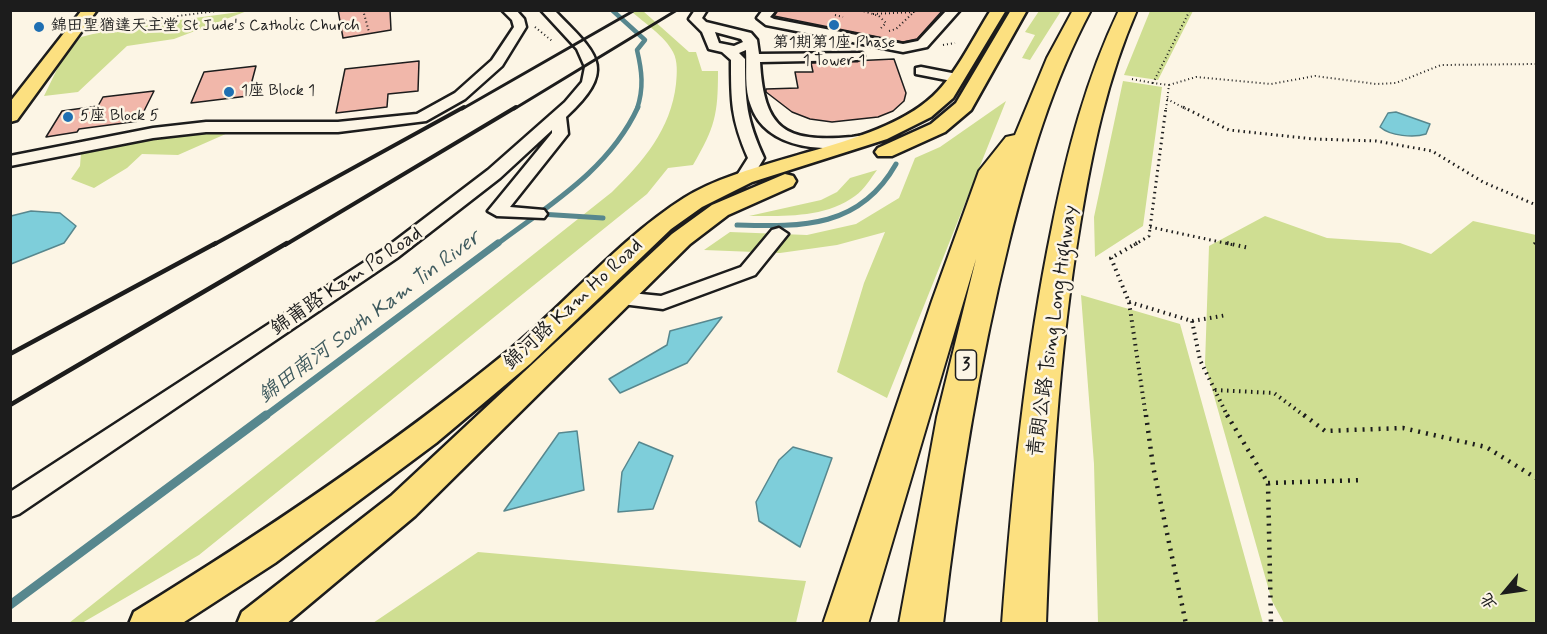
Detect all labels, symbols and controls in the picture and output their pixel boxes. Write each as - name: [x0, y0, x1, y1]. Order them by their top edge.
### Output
- place label: 錦田聖猶達天主堂 St Jude's Catholic Church: [51, 17, 360, 37]
- marker: 第1期第1座 Phase 1 Tower 1: [827, 18, 841, 32]
- marker: 錦田聖猶達天主堂 St Jude's Catholic Church: [32, 20, 46, 34]
- place label: 第1期第1座 Phase 1 Tower 1: [773, 34, 895, 72]
- place label: 1座 Block 1: [241, 82, 315, 102]
- marker: 1座 Block 1: [222, 85, 236, 99]
- place label: 5座 Block 5: [80, 107, 159, 127]
- marker: 5座 Block 5: [61, 110, 75, 124]
- street label: 青朗公路 Tsing Long Highway: [1024, 204, 1084, 458]
- street label: 錦莆路 Kam Po Road: [267, 222, 427, 342]
- water label: 錦田南河 South Kam Tin River: [254, 226, 486, 410]
- street label: 錦河路 Kam Ho Road: [500, 234, 648, 376]
- road number: 3: [956, 350, 976, 380]
- north arrow: [1475, 562, 1535, 622]
- text: 北: [1476, 589, 1502, 613]

